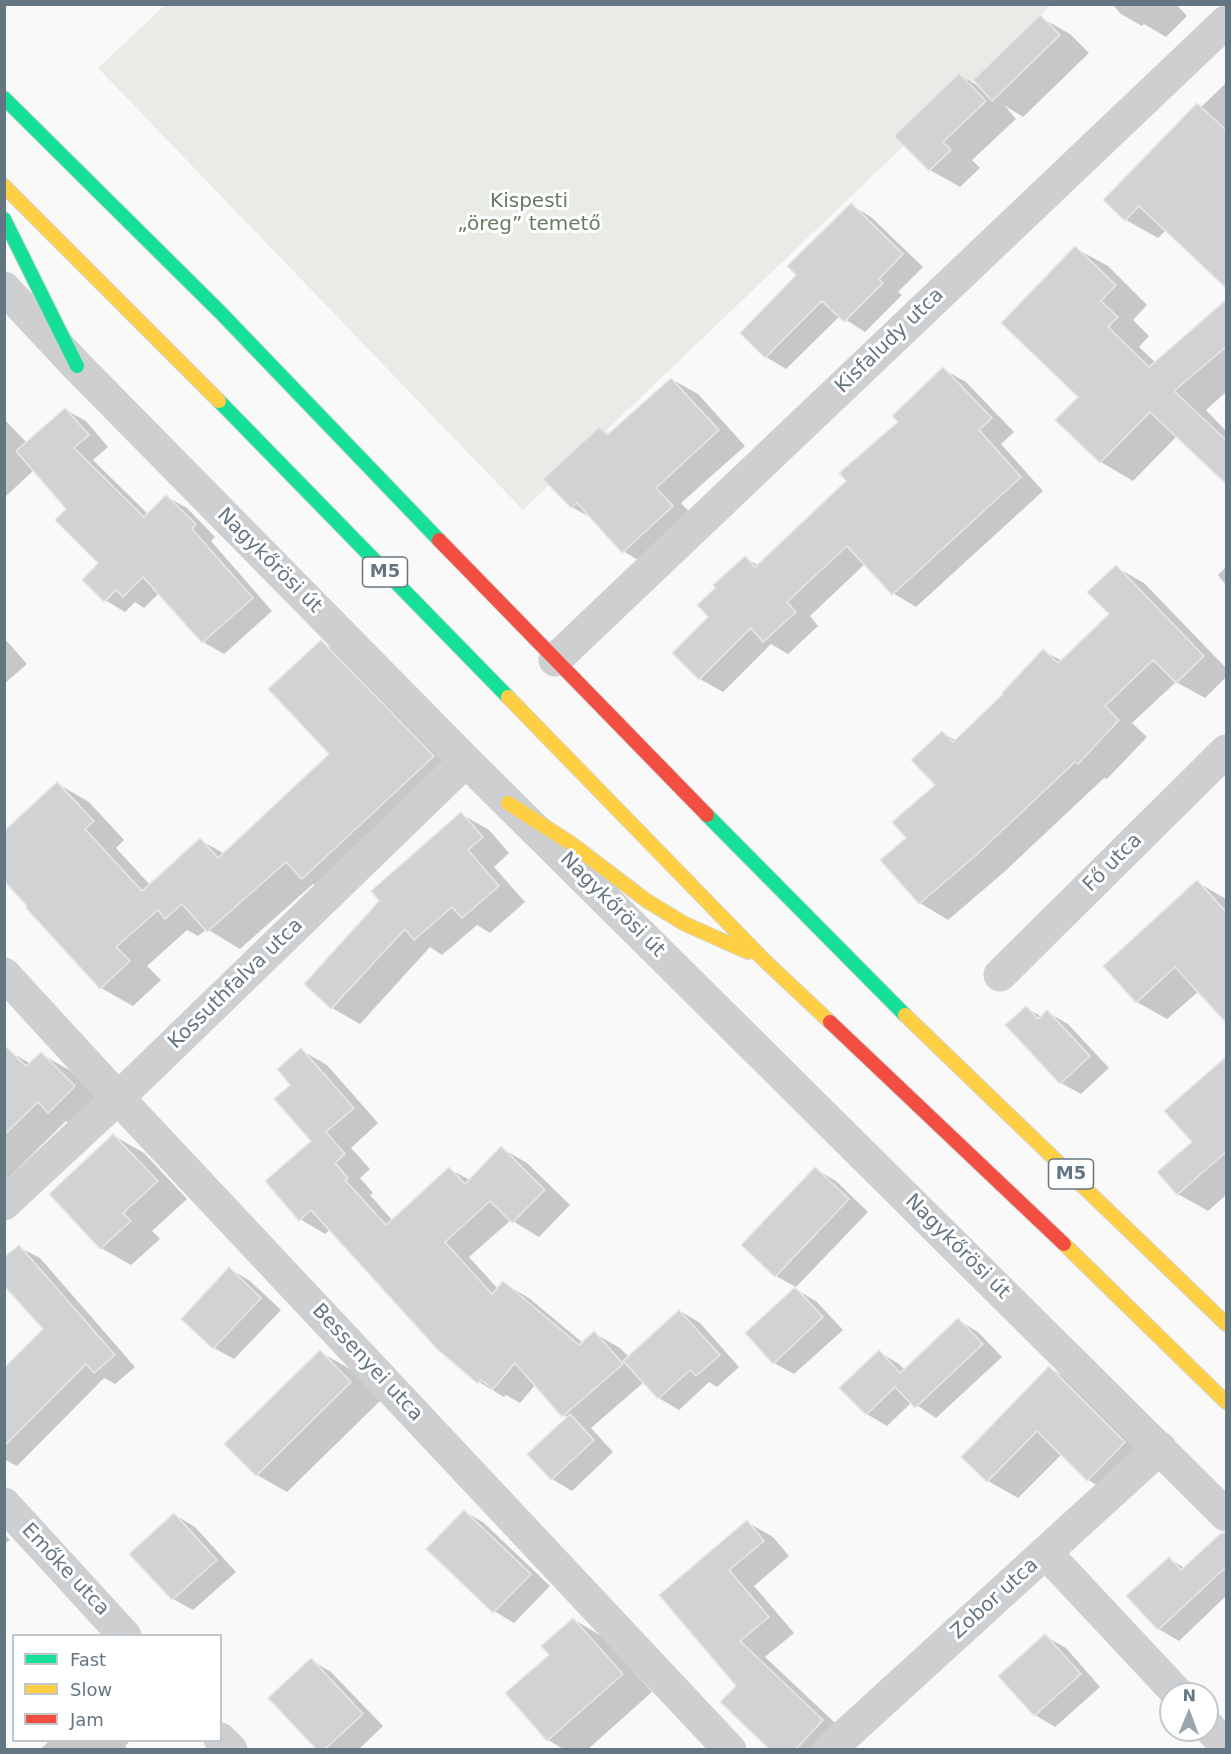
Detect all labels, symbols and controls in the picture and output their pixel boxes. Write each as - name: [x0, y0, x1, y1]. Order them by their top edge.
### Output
- park label: Kispesti „öreg” temető: [457, 190, 601, 237]
- street label: Kisfaludy utca: [831, 283, 949, 399]
- street label: Nagykőrösi út: [212, 504, 326, 618]
- road number: M5: [362, 557, 408, 587]
- street label: Fő utca: [1079, 829, 1147, 897]
- street label: Nagykőrösi út: [555, 848, 669, 962]
- street label: Kossuthfalva utca: [164, 914, 308, 1054]
- road number: M5: [1048, 1159, 1094, 1189]
- street label: Nagykőrösi út: [900, 1190, 1014, 1304]
- street label: Bessenyei utca: [307, 1299, 427, 1427]
- street label: Emőke utca: [16, 1519, 114, 1621]
- street label: Zobor utca: [946, 1554, 1044, 1644]
- legend: [12, 1634, 222, 1742]
- text: Fast: [70, 1649, 106, 1670]
- text: Slow: [70, 1679, 112, 1700]
- north arrow: [1159, 1682, 1219, 1742]
- text: N: [1182, 1686, 1196, 1705]
- text: Jam: [70, 1709, 104, 1730]

